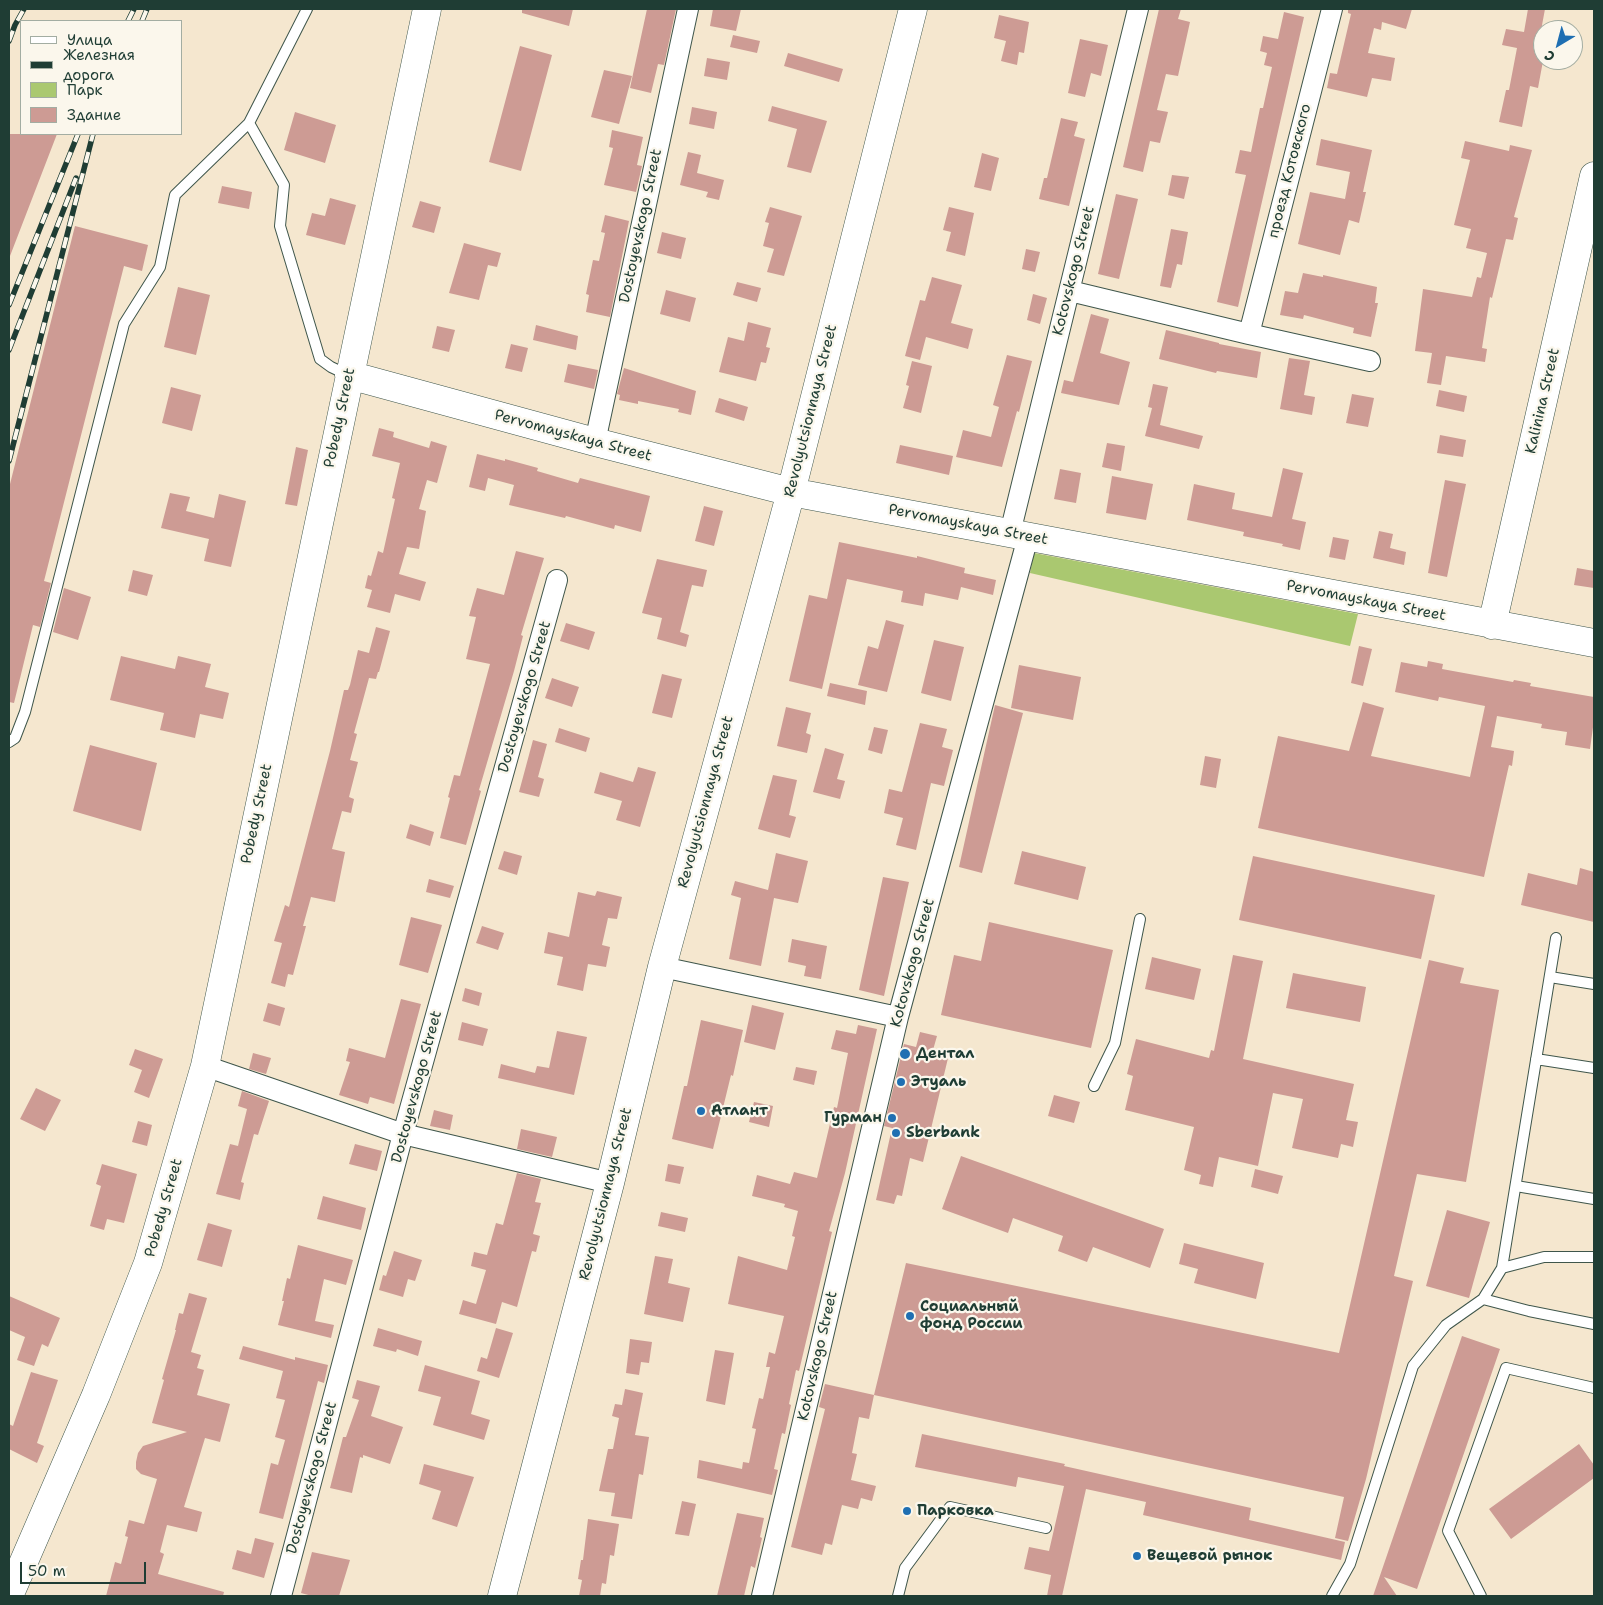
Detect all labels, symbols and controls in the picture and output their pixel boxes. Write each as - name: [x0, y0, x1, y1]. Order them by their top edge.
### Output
- legend: [20, 20, 182, 135]
- north arrow: [1533, 20, 1583, 70]
- text: Улица: [67, 30, 112, 50]
- text: Железная дорога: [63, 45, 135, 85]
- text: С: [1541, 46, 1558, 66]
- text: Парк: [67, 80, 103, 100]
- street label: проезд Котовского: [1265, 102, 1315, 240]
- text: Здание: [67, 105, 121, 125]
- street label: Dostoyevskogo Street: [616, 147, 666, 305]
- street label: Kotovskogo Street: [1049, 205, 1099, 337]
- street label: Revolyutsionnaya Street: [781, 323, 841, 499]
- street label: Kalinina Street: [1522, 346, 1564, 456]
- street label: Pobedy Street: [321, 366, 359, 470]
- street label: Pervomayskaya Street: [492, 406, 654, 466]
- street label: Pervomayskaya Street: [887, 501, 1049, 549]
- street label: Pervomayskaya Street: [1285, 577, 1447, 625]
- street label: Dostoyevskogo Street: [495, 619, 555, 775]
- street label: Revolyutsionnaya Street: [674, 714, 738, 890]
- street label: Pobedy Street: [238, 762, 276, 866]
- street label: Kotovskogo Street: [887, 897, 939, 1029]
- street label: Dostoyevskogo Street: [388, 1009, 446, 1165]
- place label: Дентал: [916, 1045, 974, 1063]
- marker: Дентал: [898, 1047, 912, 1061]
- place label: Этуаль: [911, 1073, 966, 1091]
- marker: Этуаль: [895, 1076, 907, 1088]
- place label: Атлант: [711, 1102, 768, 1120]
- marker: Атлант: [695, 1105, 707, 1117]
- street label: Revolyutsionnaya Street: [576, 1106, 636, 1282]
- place label: Гурман: [824, 1109, 882, 1127]
- marker: Гурман: [886, 1112, 898, 1124]
- place label: Sberbank: [906, 1124, 980, 1142]
- marker: Sberbank: [890, 1127, 902, 1139]
- street label: Pobedy Street: [141, 1157, 187, 1259]
- street label: Kotovskogo Street: [794, 1289, 842, 1423]
- place label: Социальный фонд России: [920, 1298, 1023, 1333]
- marker: Социальный фонд России: [904, 1310, 916, 1322]
- street label: Dostoyevskogo Street: [283, 1400, 341, 1556]
- place label: Парковка: [917, 1502, 994, 1520]
- marker: Парковка: [901, 1505, 913, 1517]
- place label: Вещевой рынок: [1147, 1547, 1272, 1565]
- marker: Вещевой рынок: [1131, 1550, 1143, 1562]
- scale bar: [22, 1552, 149, 1584]
- text: 50 m: [28, 1561, 66, 1581]

